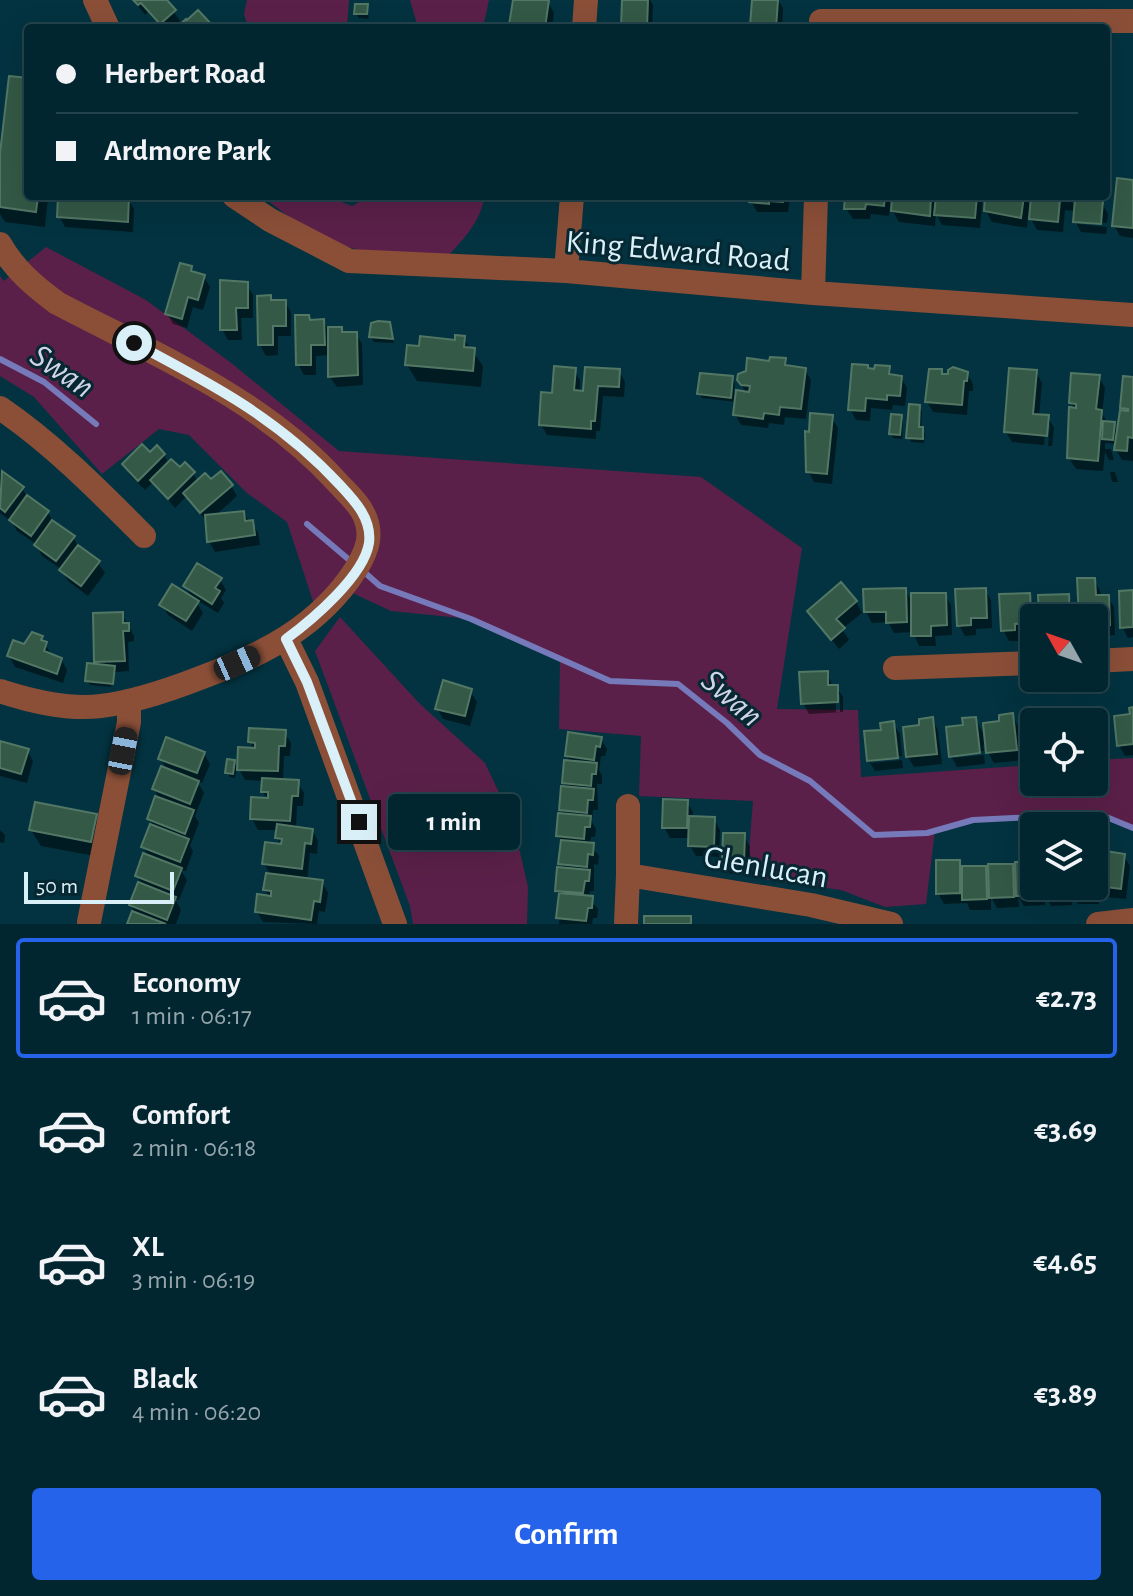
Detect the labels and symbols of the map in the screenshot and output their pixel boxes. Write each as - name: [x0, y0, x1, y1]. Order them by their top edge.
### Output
- street label: King Edward Road: [564, 225, 791, 277]
- route start: [116, 325, 152, 361]
- water label: Swan: [24, 338, 100, 405]
- north arrow: [1020, 604, 1108, 692]
- car: [210, 642, 264, 684]
- water label: Swan: [695, 663, 769, 734]
- car: [107, 725, 139, 777]
- callout: 1 min: [387, 794, 519, 850]
- route end: [341, 804, 377, 840]
- street label: Glenlucan: [701, 840, 830, 894]
- scale bar: [24, 868, 174, 904]

